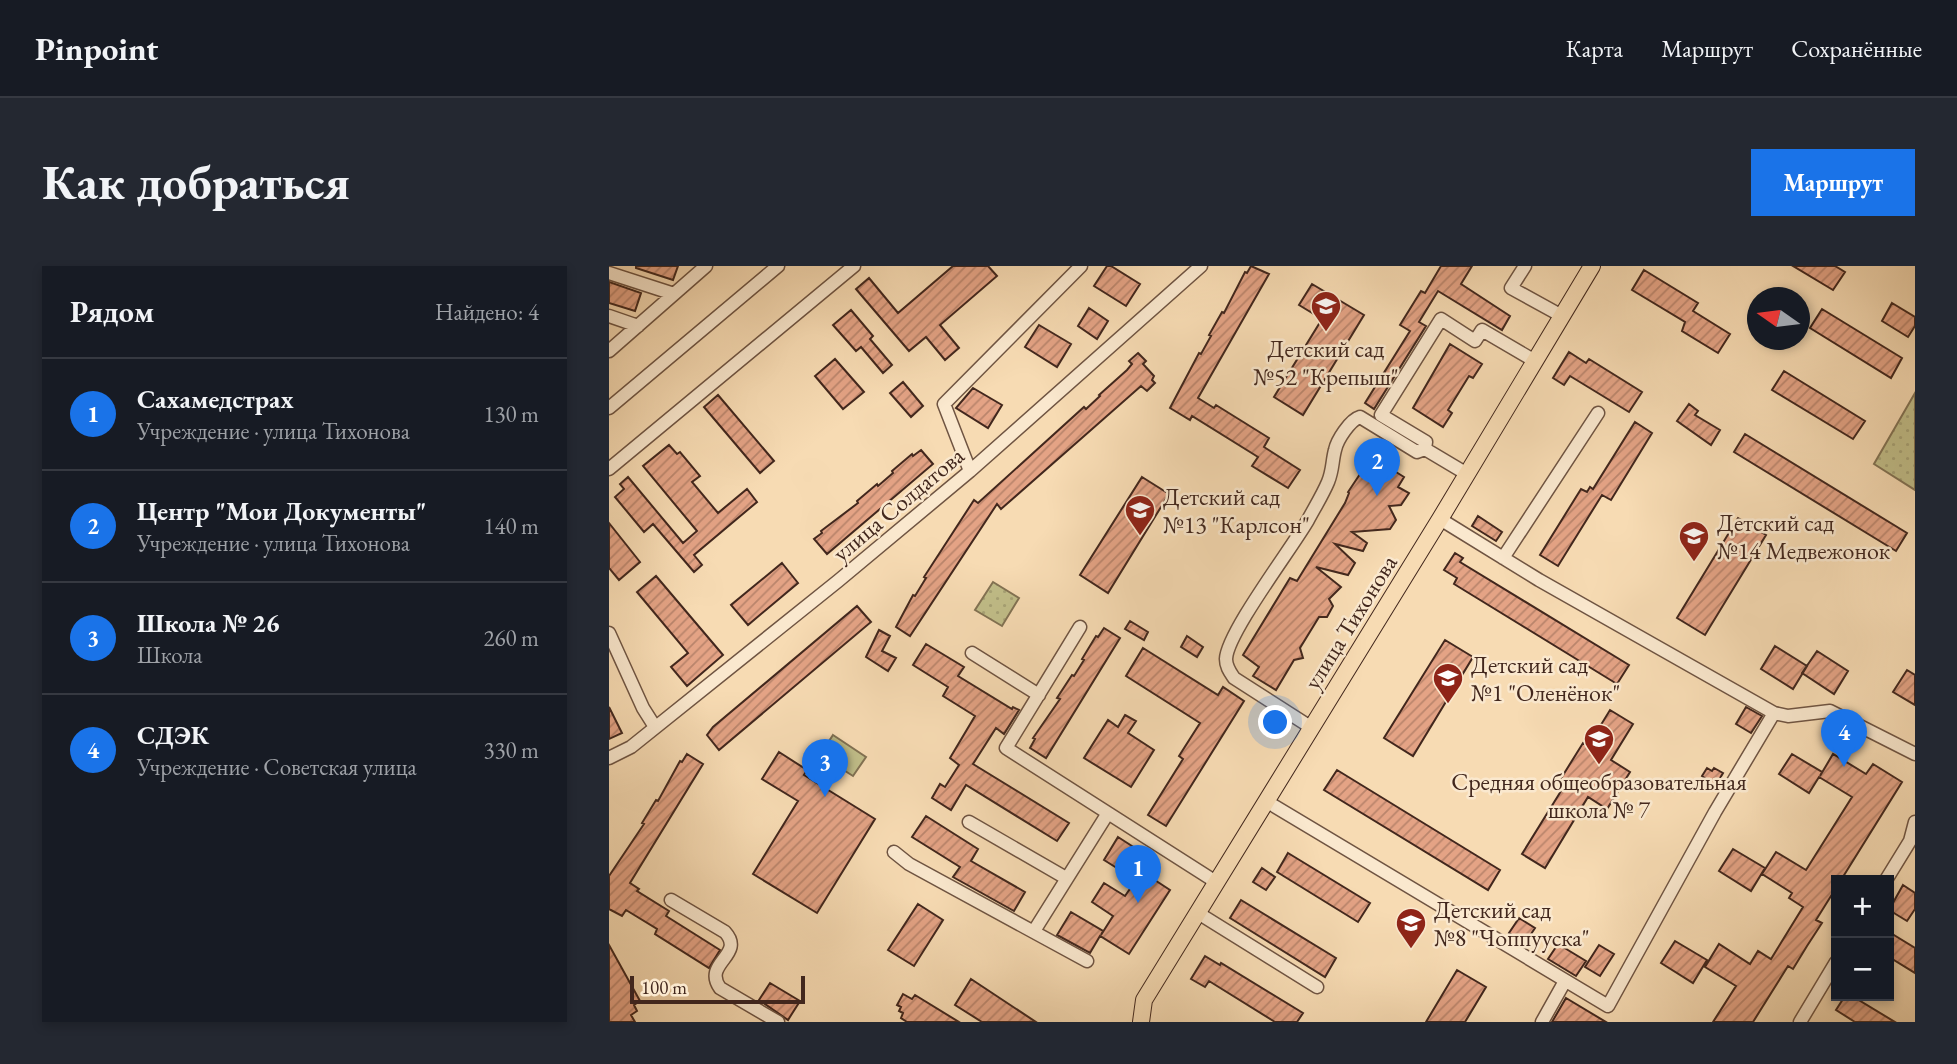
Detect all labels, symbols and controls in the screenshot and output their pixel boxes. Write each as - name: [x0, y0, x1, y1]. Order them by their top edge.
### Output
- text: Pinpoint: [35, 27, 158, 70]
- text: Карта: [1566, 33, 1623, 64]
- text: Маршрут: [1661, 33, 1753, 64]
- text: Сохранённые: [1791, 33, 1922, 64]
- button: Маршрут: [1751, 149, 1915, 216]
- text: Как добраться: [42, 150, 350, 214]
- north arrow: [1747, 287, 1810, 350]
- school or university icon: Детский сад №52 "Крепыш": [1309, 289, 1343, 333]
- text: Рядом: [70, 292, 154, 331]
- text: Найдено: 4: [435, 297, 539, 327]
- place label: Детский сад №52 "Крепыш": [1253, 333, 1399, 392]
- text: Сахамедстрах: [137, 382, 294, 416]
- text: 1: [87, 399, 99, 429]
- text: 130 m: [483, 399, 539, 429]
- text: Учреждение · улица Тихонова: [137, 416, 410, 446]
- pin: 2: [1354, 438, 1400, 496]
- street label: улица Солдатова: [826, 440, 971, 568]
- place label: Детский сад №13 "Карлсон": [1163, 481, 1310, 540]
- school or university icon: Детский сад №13 "Карлсон": [1123, 493, 1157, 537]
- text: Центр "Мои Документы": [137, 494, 426, 528]
- place label: Детский сад №14 Медвежонок: [1717, 507, 1891, 566]
- text: 2: [87, 511, 99, 541]
- text: 140 m: [483, 511, 539, 541]
- school or university icon: Детский сад №14 Медвежонок: [1677, 519, 1711, 563]
- text: Учреждение · улица Тихонова: [137, 528, 410, 558]
- street label: улица Тихонова: [1296, 549, 1404, 695]
- text: Школа № 26: [137, 606, 280, 640]
- text: 3: [87, 623, 99, 653]
- text: 260 m: [483, 623, 539, 653]
- text: Школа: [137, 640, 202, 670]
- place label: Детский сад №1 "Оленёнок": [1471, 649, 1620, 708]
- school or university icon: Детский сад №1 "Оленёнок": [1431, 661, 1465, 705]
- your location: [1258, 705, 1292, 739]
- pin: 4: [1821, 709, 1867, 767]
- text: СДЭК: [137, 718, 209, 752]
- school or university icon: Cредняя общеобразовательная школа № 7: [1582, 722, 1616, 766]
- text: 4: [87, 735, 99, 765]
- text: 330 m: [483, 735, 539, 765]
- pin: 3: [802, 739, 848, 797]
- text: Учреждение · Советская улица: [137, 752, 417, 782]
- place label: Cредняя общеобразовательная школа № 7: [1451, 766, 1747, 825]
- pin: 1: [1115, 845, 1161, 903]
- map controls: [1831, 875, 1894, 1001]
- button: +: [1831, 875, 1894, 938]
- place label: Детский сад №8 "Чоппууска": [1434, 894, 1590, 953]
- school or university icon: Детский сад №8 "Чоппууска": [1394, 906, 1428, 950]
- button: −: [1831, 938, 1894, 1001]
- scale bar: [630, 973, 805, 1005]
- text: 100 m: [641, 975, 687, 1000]

